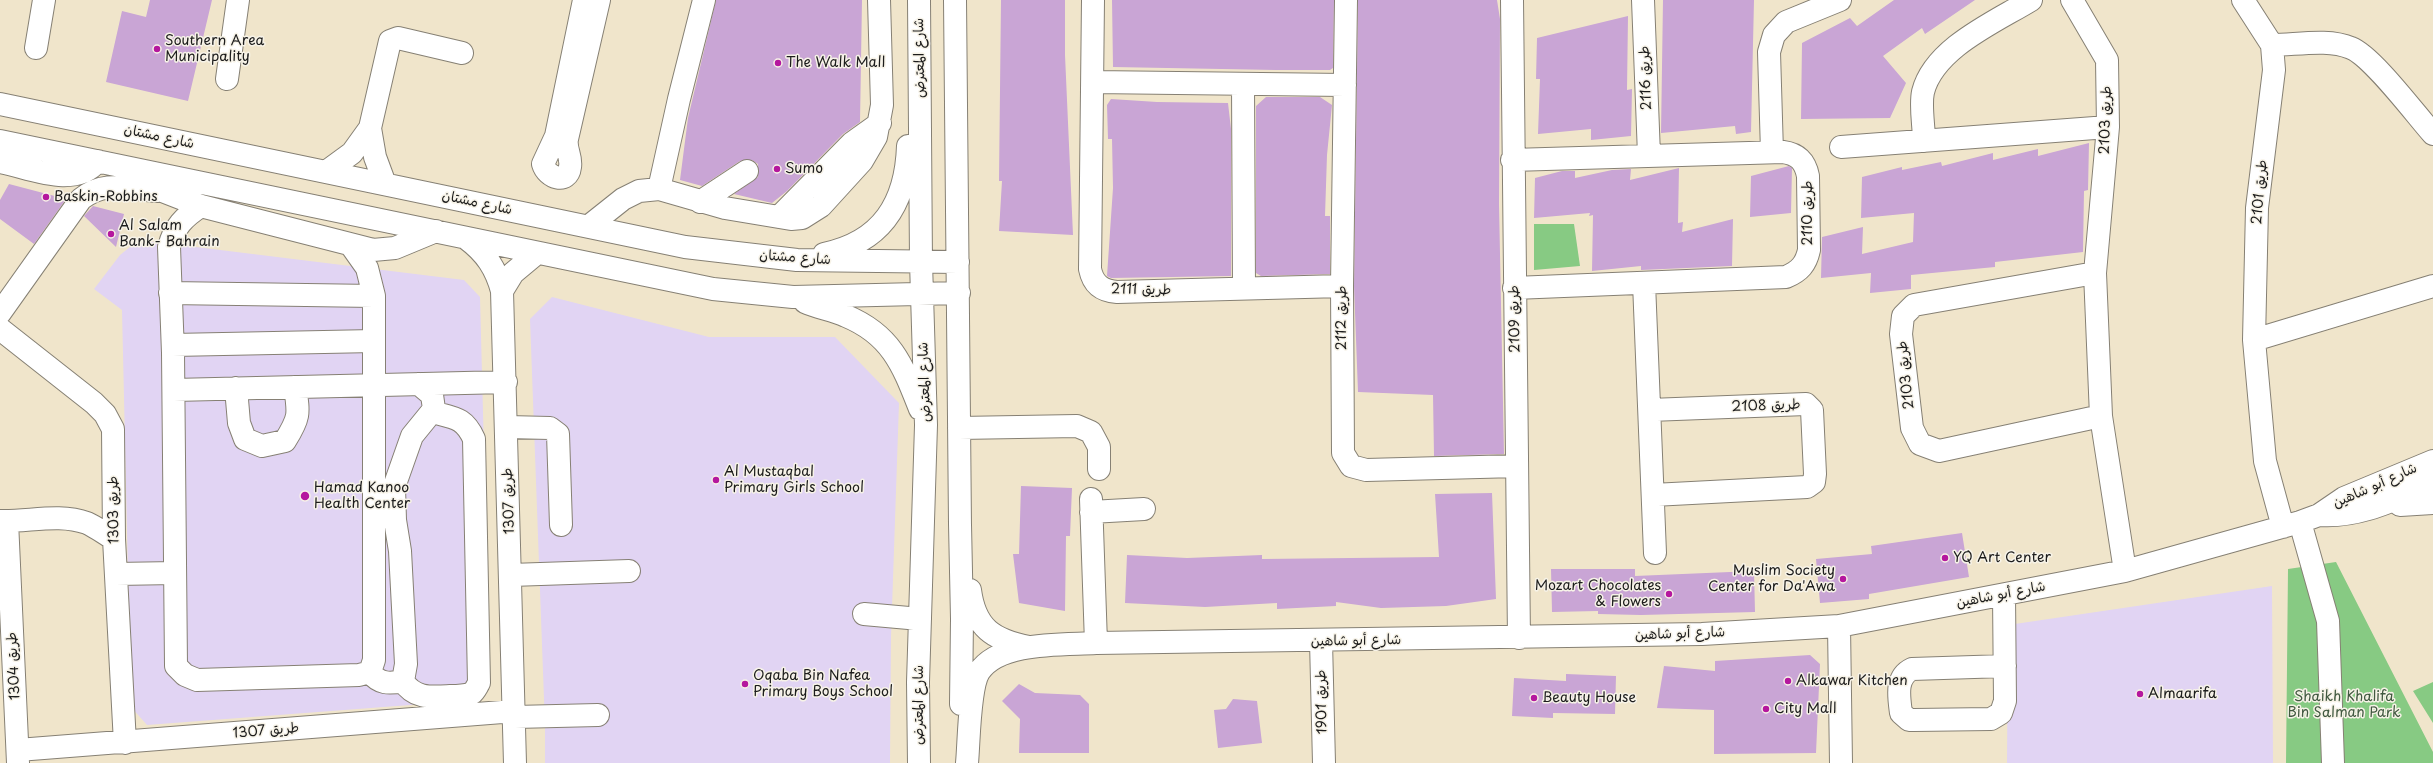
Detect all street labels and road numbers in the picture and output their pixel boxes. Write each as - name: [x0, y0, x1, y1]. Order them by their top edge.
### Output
- street label: شارع المعترض: [911, 18, 929, 98]
- street label: طريق 2116: [1636, 45, 1656, 111]
- street label: طريق 2103: [2096, 85, 2116, 155]
- street label: شارع مشتان: [122, 121, 196, 153]
- street label: طريق 2101: [2249, 159, 2271, 225]
- street label: طريق 2110: [1800, 181, 1816, 245]
- street label: شارع مشتان: [440, 187, 514, 219]
- street label: شارع مشتان: [759, 247, 831, 269]
- street label: طريق 2111: [1111, 281, 1171, 299]
- street label: طريق 2109: [1506, 285, 1524, 353]
- street label: طريق 2112: [1334, 286, 1350, 350]
- street label: طريق 2103: [1894, 340, 1918, 410]
- street label: شارع المعترض: [915, 342, 935, 422]
- street label: طريق 2108: [1731, 396, 1801, 416]
- street label: شارع أبو شاهين: [2330, 460, 2420, 512]
- street label: طريق 1307: [499, 468, 519, 534]
- street label: طريق 1303: [105, 476, 123, 544]
- street label: شارع أبو شاهين: [1955, 578, 2047, 612]
- street label: شارع أبو شاهين: [1634, 624, 1726, 644]
- street label: طريق 1304: [4, 632, 24, 700]
- street label: شارع أبو شاهين: [1311, 632, 1401, 650]
- street label: شارع المعترض: [911, 665, 927, 745]
- street label: طريق 1901: [1313, 670, 1331, 734]
- street label: طريق 1307: [232, 720, 300, 742]

